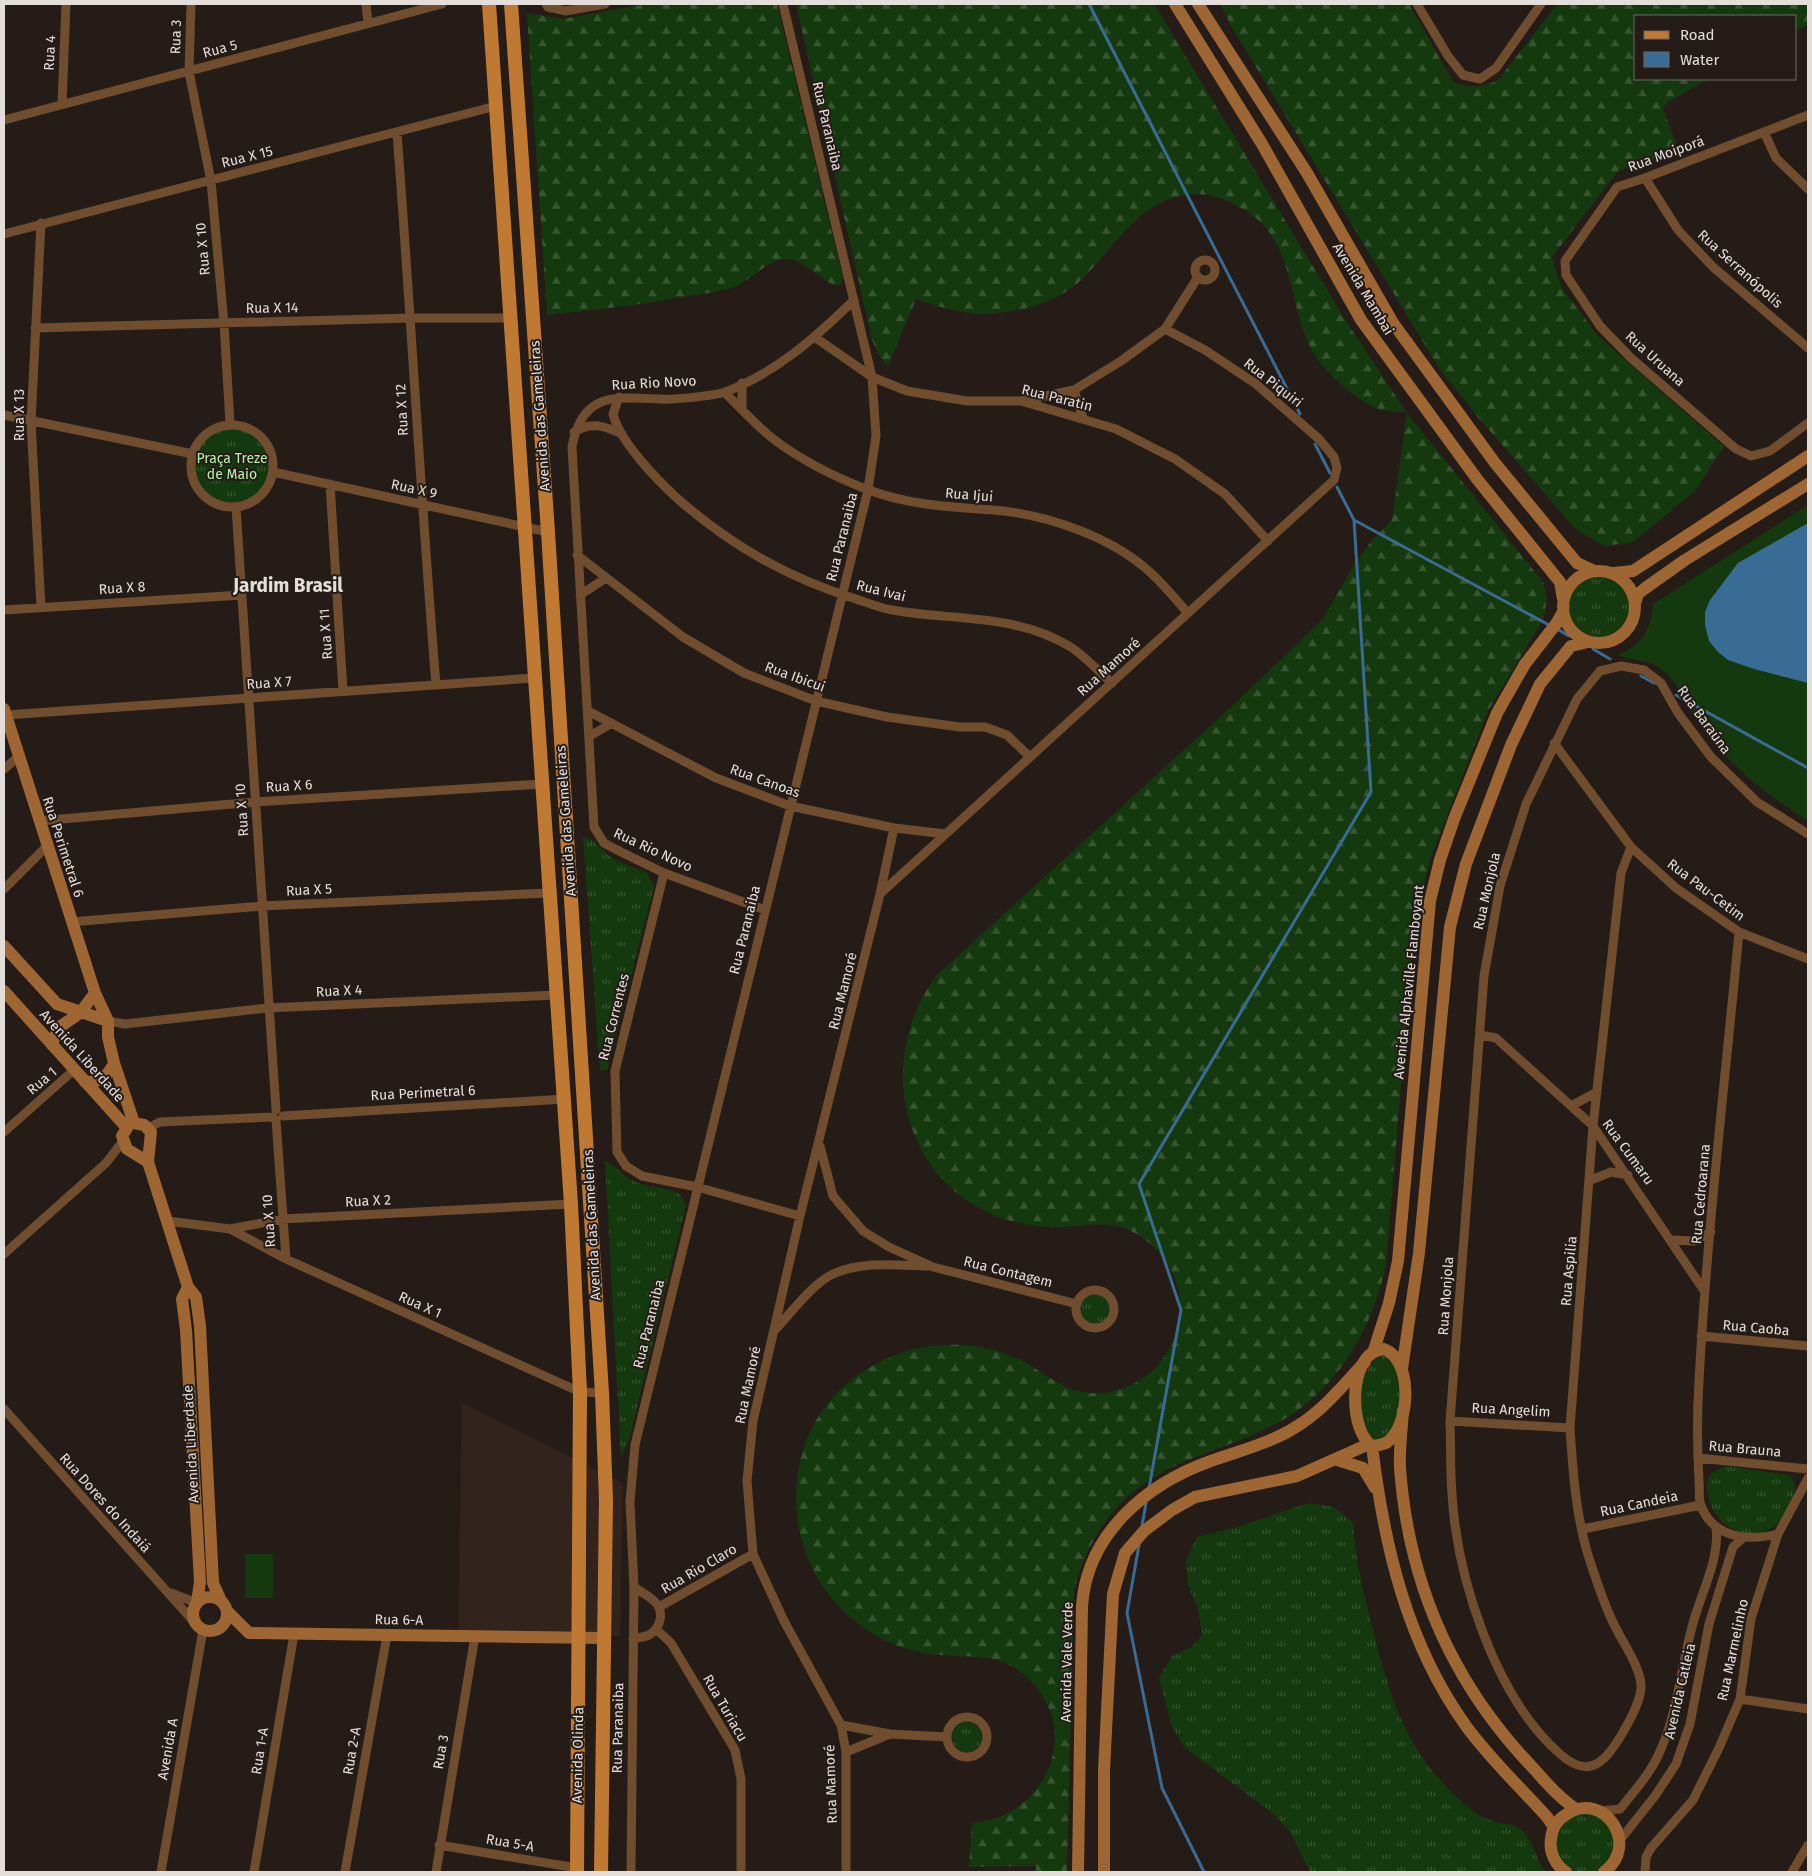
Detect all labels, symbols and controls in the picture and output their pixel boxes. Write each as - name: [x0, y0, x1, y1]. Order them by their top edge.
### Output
- legend: [1634, 15, 1797, 80]
- street label: Rua 3: [167, 19, 185, 55]
- text: Road: [1680, 26, 1715, 44]
- street label: Rua 4: [41, 34, 59, 71]
- street label: Rua 5: [201, 36, 239, 62]
- text: Water: [1680, 51, 1719, 69]
- street label: Rua Paranaiba: [808, 80, 846, 172]
- street label: Rua Moiporá: [1626, 132, 1706, 176]
- street label: Rua X 15: [220, 142, 274, 172]
- street label: Rua X 10: [192, 222, 214, 276]
- street label: Rua Serranópolis: [1694, 226, 1786, 312]
- street label: Avenida Mambai: [1329, 240, 1397, 338]
- street label: Rua X 14: [245, 299, 299, 317]
- street label: Rua Uruana: [1622, 328, 1688, 390]
- street label: Avenida das Gameleiras: [526, 340, 554, 492]
- street label: Rua Piquiri: [1240, 355, 1306, 411]
- street label: Rua Rio Novo: [611, 372, 697, 394]
- street label: Rua Paratin: [1020, 381, 1094, 415]
- street label: Rua X 12: [392, 383, 412, 437]
- street label: Rua X 13: [11, 389, 28, 441]
- park label: Praça Treze de Maio: [196, 450, 268, 483]
- street label: Rua X 9: [389, 476, 439, 502]
- street label: Rua Ijui: [944, 484, 994, 506]
- street label: Rua Paranaiba: [823, 491, 861, 583]
- district label: Jardim Brasil: [232, 574, 343, 597]
- street label: Rua Ivai: [855, 577, 907, 605]
- street label: Rua X 8: [98, 578, 146, 598]
- street label: Rua X 11: [316, 608, 336, 660]
- street label: Rua Mamoré: [1074, 634, 1144, 700]
- street label: Rua Ibicui: [762, 658, 828, 696]
- street label: Rua X 7: [246, 673, 292, 693]
- street label: Rua Baraúna: [1673, 682, 1735, 758]
- street label: Avenida das Gameleiras: [552, 745, 580, 897]
- street label: Rua Canoas: [728, 760, 803, 802]
- street label: Rua X 6: [265, 776, 313, 796]
- street label: Rua X 10: [232, 783, 252, 837]
- street label: Rua Perimetral 6: [39, 794, 87, 900]
- street label: Rua Rio Novo: [611, 824, 695, 876]
- street label: Rua Monjola: [1470, 851, 1504, 931]
- street label: Rua Pau-Cetim: [1664, 855, 1748, 925]
- street label: Rua X 5: [285, 880, 333, 900]
- street label: Avenida Alphaville Flamboyant: [1390, 883, 1428, 1080]
- street label: Rua Paranaiba: [726, 884, 764, 976]
- street label: Rua Mamoré: [825, 950, 861, 1032]
- street label: Rua Correntes: [595, 971, 633, 1062]
- street label: Rua X 4: [315, 981, 363, 1001]
- street label: Avenida Liberdade: [36, 1006, 128, 1106]
- street label: Rua 1: [24, 1063, 60, 1099]
- street label: Rua Perimetral 6: [370, 1082, 476, 1104]
- street label: Rua Cumaru: [1599, 1116, 1657, 1188]
- street label: Rua Cedroarana: [1688, 1143, 1714, 1245]
- street label: Avenida das Gameleiras: [580, 1149, 604, 1301]
- street label: Rua X 2: [345, 1191, 392, 1211]
- street label: Rua X 10: [259, 1194, 279, 1248]
- street label: Rua Aspilia: [1557, 1235, 1581, 1307]
- street label: Rua Contagem: [962, 1253, 1054, 1291]
- street label: Rua Monjola: [1435, 1256, 1457, 1336]
- street label: Rua Paranaiba: [630, 1278, 668, 1370]
- street label: Rua X 1: [396, 1288, 444, 1322]
- street label: Rua Caoba: [1722, 1317, 1790, 1339]
- street label: Rua Mamoré: [731, 1344, 765, 1426]
- street label: Avenida Liberdade: [179, 1385, 203, 1503]
- street label: Rua Angelim: [1471, 1399, 1551, 1421]
- street label: Rua Brauna: [1708, 1437, 1782, 1461]
- street label: Rua Dores do Indaiá: [56, 1450, 154, 1556]
- street label: Rua Candeia: [1599, 1487, 1679, 1521]
- street label: Rua Rio Claro: [658, 1540, 740, 1598]
- street label: Rua Marmelinho: [1714, 1597, 1752, 1703]
- street label: Avenida Vale Verde: [1057, 1602, 1077, 1722]
- street label: Rua 6-A: [374, 1611, 424, 1629]
- street label: Avenida Catleia: [1661, 1641, 1699, 1741]
- street label: Rua Turiacu: [699, 1672, 751, 1744]
- street label: Rua Paranaiba: [609, 1682, 627, 1774]
- street label: Avenida Olinda: [569, 1707, 587, 1803]
- street label: Avenida A: [154, 1717, 182, 1781]
- street label: Rua 1-A: [248, 1726, 272, 1776]
- street label: Rua 2-A: [339, 1726, 365, 1776]
- street label: Rua 3: [430, 1733, 452, 1771]
- street label: Rua Mamoré: [821, 1744, 841, 1824]
- street label: Rua 5-A: [485, 1830, 535, 1856]

